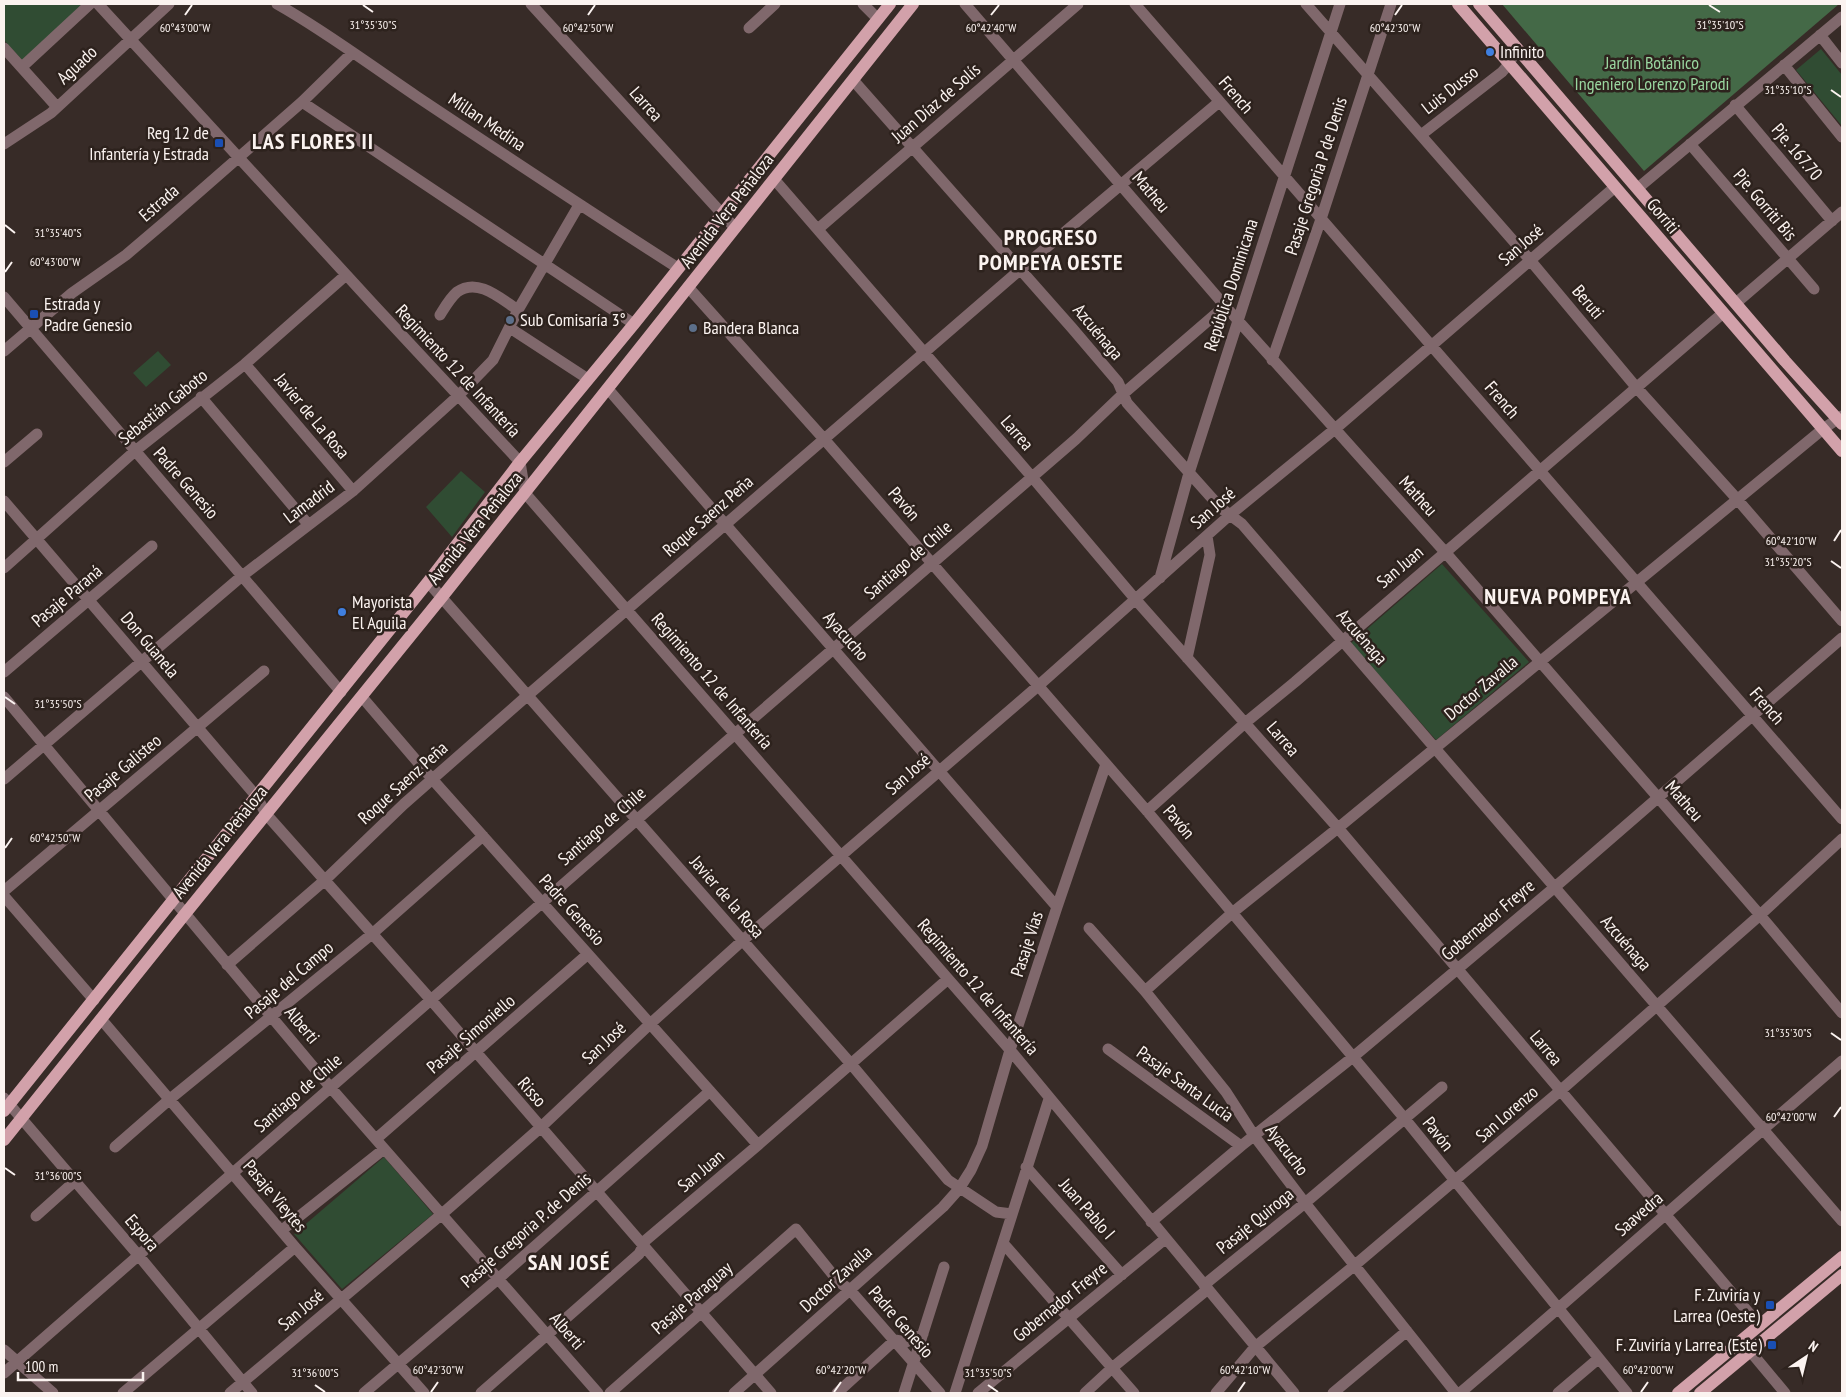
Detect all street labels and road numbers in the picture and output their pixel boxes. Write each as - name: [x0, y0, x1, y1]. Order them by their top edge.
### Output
- street label: Aguado: [52, 40, 102, 89]
- street label: Juan Díaz de Solís: [886, 58, 985, 148]
- street label: Luis Dusso: [1417, 60, 1483, 119]
- street label: French: [1214, 71, 1259, 118]
- street label: Larrea: [625, 82, 668, 126]
- street label: Millan Medina: [444, 87, 530, 156]
- street label: Pasaje Gregoria P de Denis: [1279, 94, 1352, 258]
- street label: Pje. 167.70: [1767, 118, 1828, 185]
- street label: Avenida Vera Peñaloza: [675, 149, 778, 273]
- street label: Pje. Gorriti Bis: [1729, 164, 1802, 245]
- street label: Matheu: [1128, 166, 1175, 217]
- street label: Estrada: [134, 179, 184, 226]
- street label: Gorriti: [1642, 193, 1685, 238]
- street label: República Dominicana: [1198, 216, 1263, 354]
- street label: San José: [1493, 219, 1548, 270]
- street label: Beruti: [1568, 280, 1609, 323]
- street label: Regimiento 12 de Infantería: [391, 299, 526, 442]
- street label: Azcuénaga: [1068, 299, 1128, 364]
- street label: Sebastián Gaboto: [113, 363, 212, 450]
- street label: Javier de La Rosa: [269, 367, 355, 463]
- street label: French: [1480, 376, 1525, 423]
- street label: Larrea: [996, 410, 1039, 455]
- street label: Padre Genesio: [149, 442, 224, 524]
- street label: Avenida Vera Peñaloza: [422, 466, 527, 589]
- street label: Roque Saenz Peña: [658, 470, 758, 561]
- street label: Matheu: [1394, 471, 1443, 521]
- street label: Lamadrid: [279, 475, 339, 528]
- street label: Pavón: [883, 482, 925, 525]
- street label: San José: [1185, 482, 1240, 533]
- street label: Santiago de Chile: [859, 515, 956, 604]
- street label: San Juan: [1372, 540, 1428, 593]
- street label: Pasaje Paraná: [27, 559, 107, 632]
- street label: Azcuénaga: [1332, 604, 1393, 669]
- street label: Ayacucho: [819, 606, 874, 665]
- street label: Don Guanela: [116, 607, 185, 683]
- street label: Regimiento 12 de Infantería: [647, 608, 778, 754]
- street label: Doctor Zavalla: [1439, 650, 1522, 725]
- street label: French: [1745, 682, 1790, 729]
- street label: Larrea: [1262, 716, 1305, 761]
- street label: Pasaje Galisteo: [80, 729, 166, 806]
- street label: Roque Saenz Peña: [353, 736, 452, 829]
- street label: San José: [880, 748, 935, 799]
- street label: Matheu: [1660, 775, 1708, 826]
- street label: Avenida Vera Peñaloza: [167, 780, 272, 903]
- street label: Santiago de Chile: [553, 781, 650, 870]
- street label: Pavón: [1159, 800, 1200, 843]
- street label: Javier de la Rosa: [685, 850, 769, 943]
- street label: Padre Genesio: [534, 869, 611, 950]
- street label: Gobernador Freyre: [1436, 874, 1539, 965]
- street label: Pasaje Vías: [1005, 908, 1048, 980]
- street label: Azcuénaga: [1596, 910, 1657, 975]
- street label: Regimiento 12 de Infantería: [913, 914, 1044, 1060]
- street label: Pasaje del Campo: [240, 936, 338, 1023]
- street label: Pasaje Simoniello: [422, 989, 520, 1078]
- street label: Alberti: [280, 1001, 325, 1048]
- street label: San José: [577, 1016, 631, 1069]
- street label: Larrea: [1525, 1025, 1568, 1070]
- street label: Pasaje Santa Lucia: [1132, 1041, 1238, 1127]
- street label: Santiago de Chile: [249, 1048, 346, 1137]
- street label: Risso: [513, 1072, 552, 1112]
- street label: San Lorenzo: [1471, 1080, 1543, 1147]
- street label: Pavón: [1418, 1112, 1459, 1156]
- street label: Ayacucho: [1261, 1120, 1314, 1180]
- street label: San Juan: [673, 1144, 729, 1197]
- street label: Pasaje Vieytes: [239, 1155, 312, 1236]
- street label: Pasaje Gregoria P. de Denis: [456, 1167, 596, 1293]
- street label: Juan Pablo I: [1054, 1173, 1120, 1244]
- street label: Pasaje Quiroga: [1211, 1183, 1298, 1259]
- street label: Saavedra: [1610, 1186, 1668, 1241]
- street label: Espora: [120, 1209, 165, 1256]
- street label: Doctor Zavalla: [795, 1240, 877, 1317]
- street label: Pasaje Paraguay: [646, 1256, 737, 1339]
- street label: Gobernador Freyre: [1008, 1257, 1112, 1347]
- street label: Padre Genesio: [864, 1281, 939, 1363]
- street label: San José: [273, 1284, 328, 1335]
- street label: Alberti: [545, 1307, 590, 1354]

